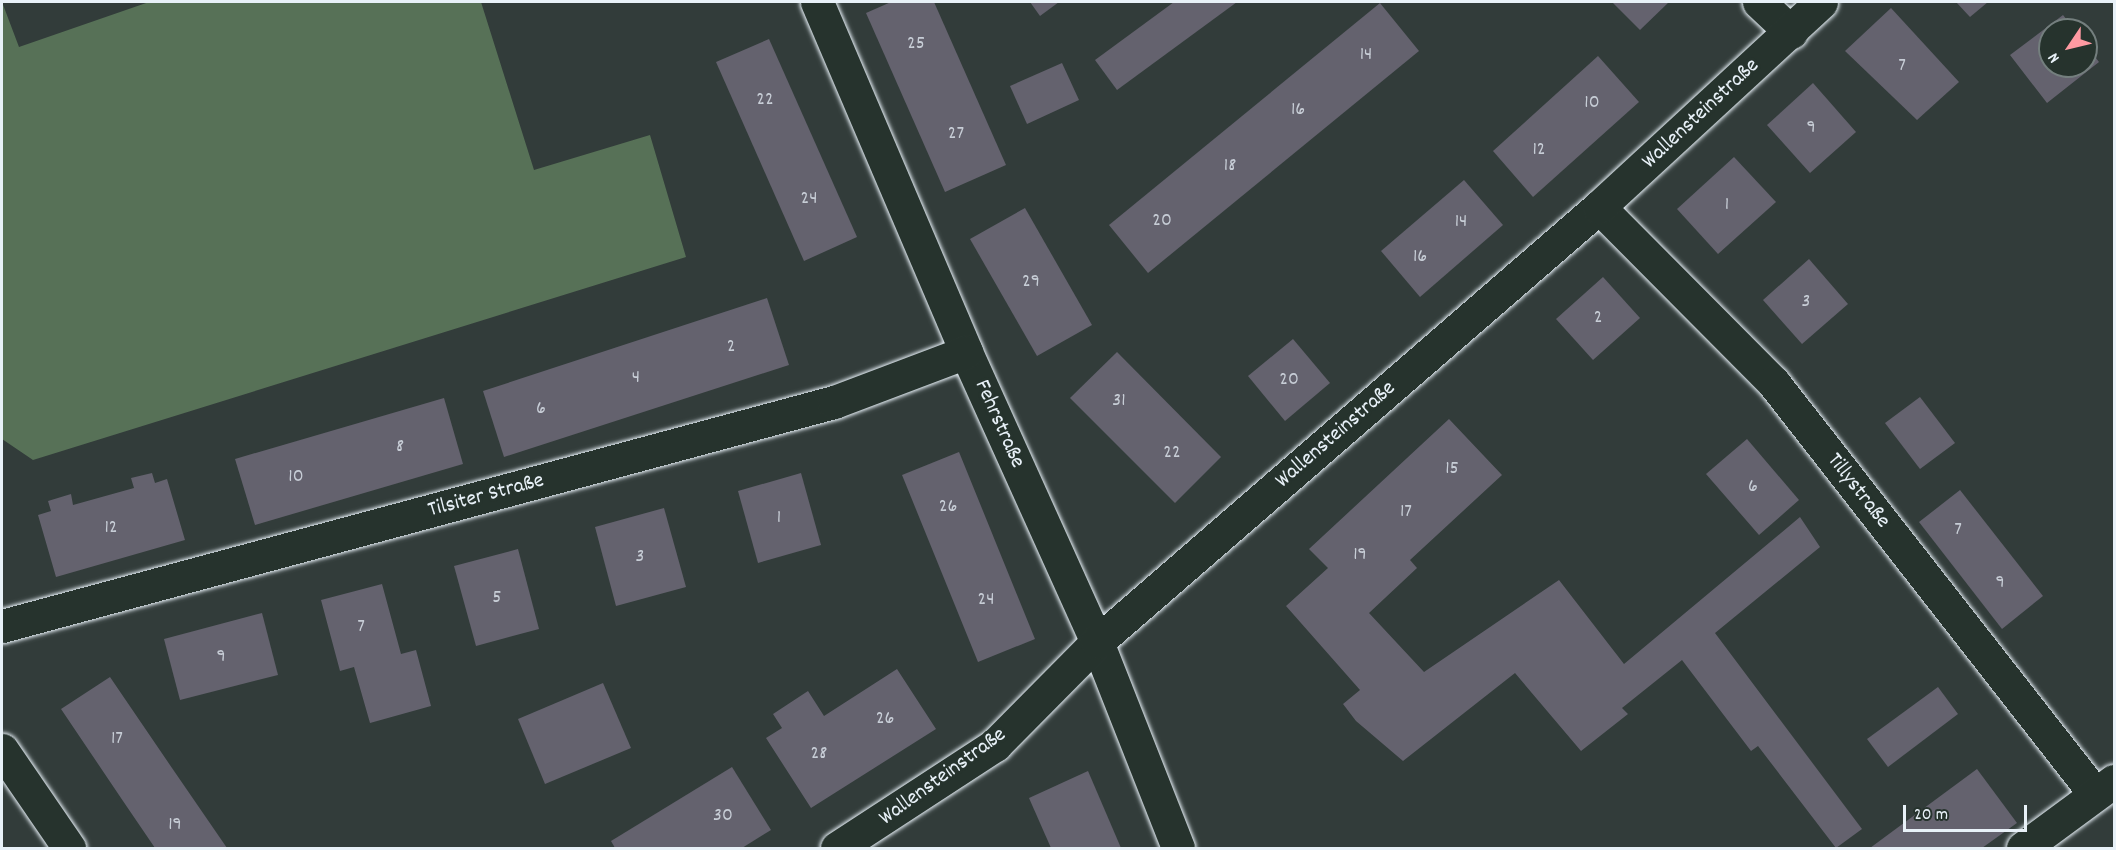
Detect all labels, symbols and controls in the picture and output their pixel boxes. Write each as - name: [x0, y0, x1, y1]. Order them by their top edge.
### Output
- north arrow: [2038, 18, 2098, 78]
- house number: 25: [907, 32, 925, 56]
- house number: 14: [1360, 43, 1372, 67]
- text: N: [2043, 48, 2066, 67]
- street label: Wallensteinstraße: [1637, 53, 1765, 175]
- house number: 7: [1898, 54, 1906, 78]
- house number: 22: [756, 88, 774, 112]
- house number: 10: [1584, 91, 1600, 115]
- house number: 16: [1291, 98, 1305, 122]
- house number: 9: [1806, 116, 1816, 140]
- house number: 27: [948, 122, 964, 146]
- house number: 12: [1532, 138, 1546, 162]
- house number: 18: [1224, 154, 1236, 178]
- house number: 24: [800, 187, 818, 211]
- house number: 1: [1725, 193, 1729, 217]
- house number: 20: [1152, 209, 1172, 233]
- house number: 14: [1455, 210, 1467, 234]
- house number: 16: [1413, 245, 1427, 269]
- house number: 29: [1022, 270, 1040, 294]
- house number: 3: [1802, 290, 1810, 314]
- house number: 2: [1594, 306, 1602, 330]
- house number: 2: [727, 335, 735, 359]
- house number: 4: [632, 366, 640, 390]
- house number: 20: [1279, 368, 1299, 392]
- street label: Fehrstraße: [968, 376, 1030, 472]
- street label: Wallensteinstraße: [1271, 376, 1401, 494]
- house number: 31: [1112, 389, 1126, 413]
- house number: 6: [536, 397, 546, 421]
- house number: 8: [396, 435, 404, 459]
- house number: 22: [1163, 441, 1181, 465]
- street label: Tillystraße: [1820, 448, 1896, 534]
- house number: 15: [1445, 457, 1459, 481]
- house number: 10: [288, 465, 304, 489]
- street label: Tilsiter Straße: [425, 468, 547, 524]
- house number: 6: [1748, 475, 1758, 499]
- house number: 26: [939, 495, 957, 519]
- house number: 17: [1400, 500, 1412, 524]
- house number: 1: [777, 506, 781, 530]
- house number: 12: [104, 516, 118, 540]
- house number: 7: [1954, 518, 1962, 542]
- house number: 19: [1353, 543, 1367, 567]
- house number: 3: [636, 545, 644, 569]
- house number: 9: [1995, 571, 2005, 595]
- house number: 5: [492, 586, 502, 610]
- house number: 24: [977, 588, 995, 612]
- house number: 7: [357, 615, 365, 639]
- house number: 9: [216, 645, 226, 669]
- house number: 26: [876, 707, 894, 731]
- street label: Wallensteinstraße: [874, 722, 1012, 832]
- house number: 17: [111, 727, 123, 751]
- house number: 28: [811, 742, 827, 766]
- scale bar: [1906, 793, 2030, 831]
- text: 20 m: [1914, 803, 1948, 828]
- house number: 30: [713, 804, 733, 828]
- house number: 19: [168, 813, 182, 837]

